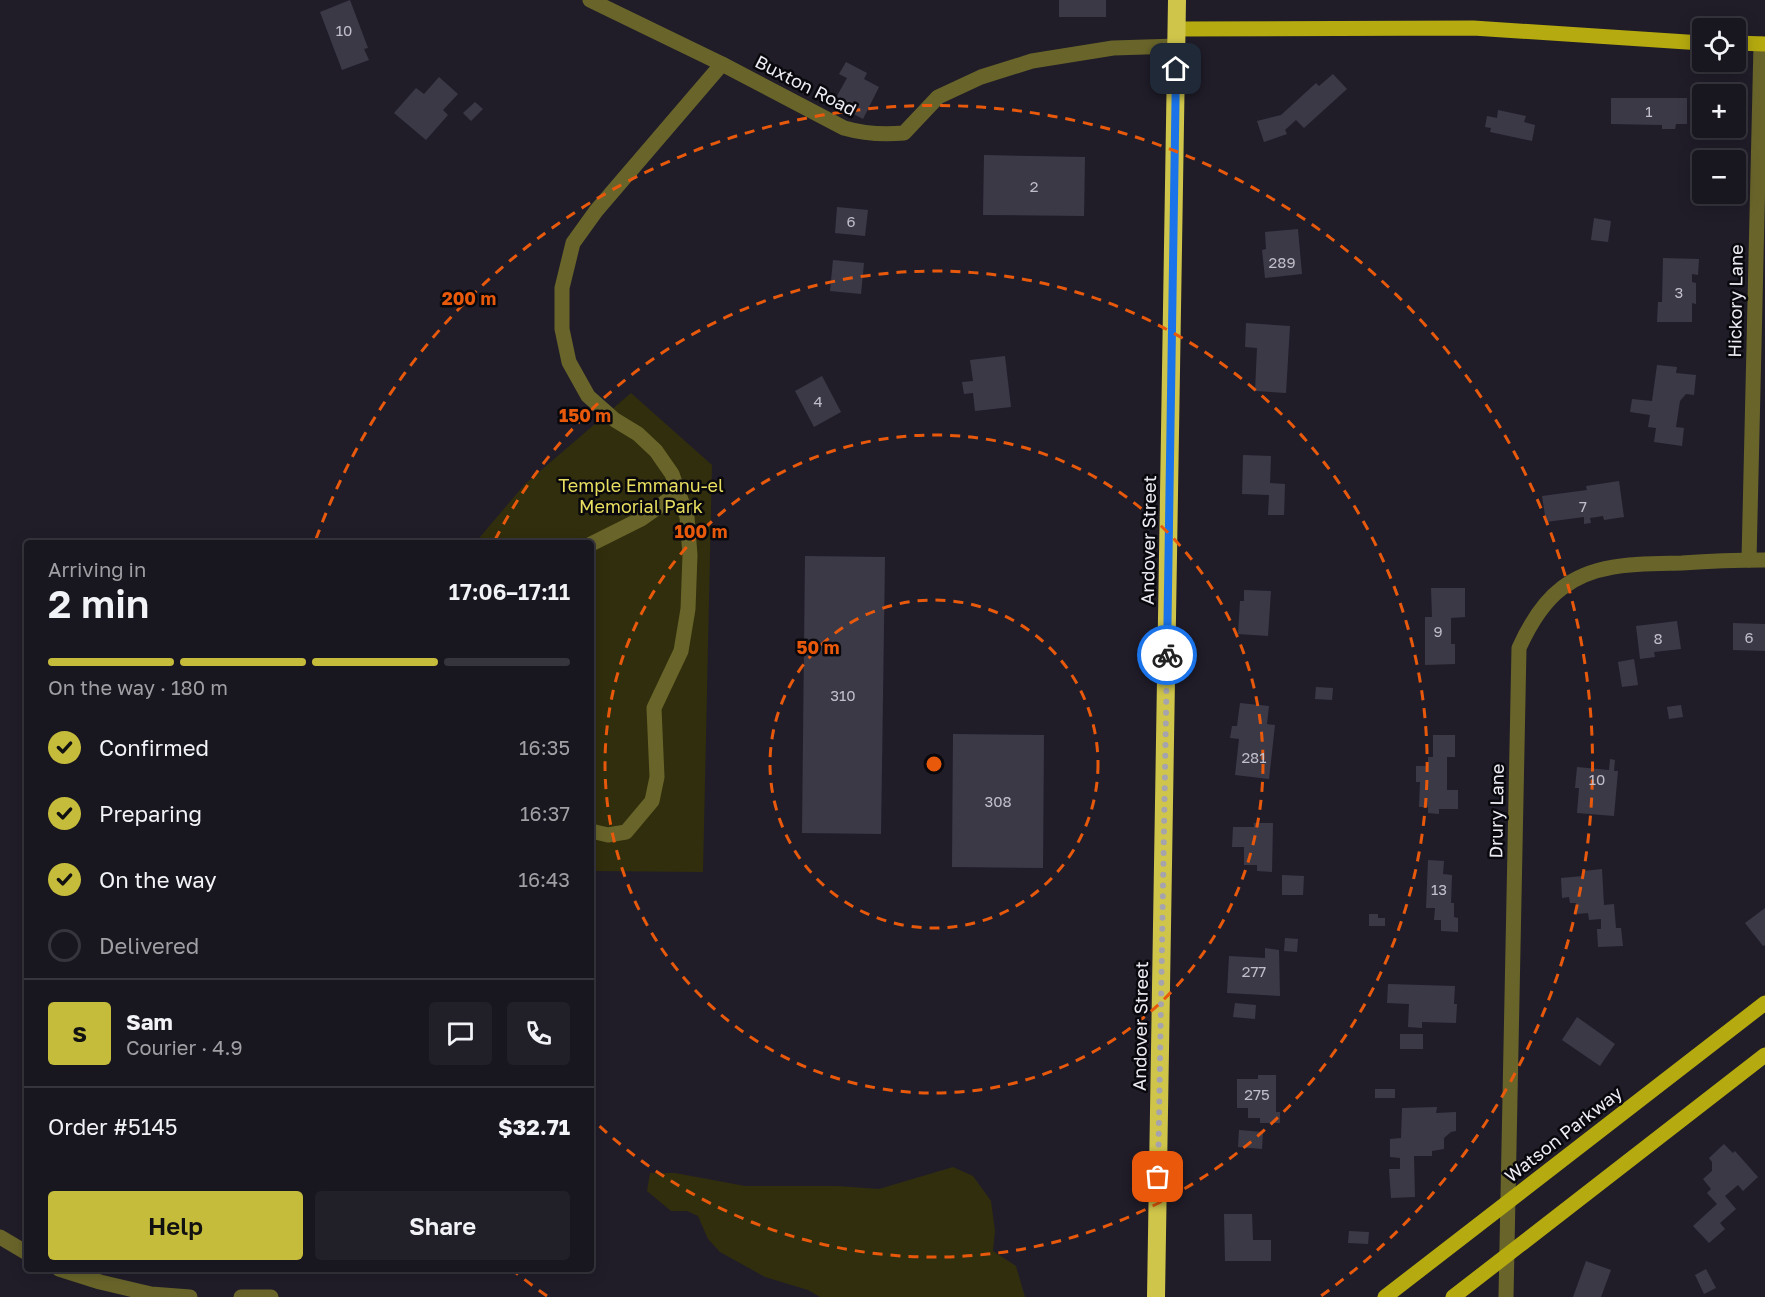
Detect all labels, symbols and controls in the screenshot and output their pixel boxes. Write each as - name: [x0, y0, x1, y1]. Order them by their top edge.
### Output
- map controls: [1692, 18, 1746, 204]
- button: locate: [1692, 18, 1746, 72]
- house number: 10: [336, 21, 352, 39]
- pin: [1150, 43, 1201, 94]
- street label: Buxton Road: [752, 50, 860, 120]
- icon: home: [1159, 52, 1192, 85]
- button: +: [1692, 84, 1746, 138]
- house number: 1: [1645, 102, 1653, 120]
- button: −: [1692, 150, 1746, 204]
- house number: 2: [1030, 177, 1038, 195]
- house number: 6: [846, 212, 856, 230]
- street label: Hickory Lane: [1723, 244, 1747, 358]
- house number: 289: [1269, 253, 1295, 271]
- house number: 3: [1675, 283, 1683, 301]
- text: 200 m: [442, 287, 496, 309]
- house number: 4: [813, 392, 823, 410]
- text: 150 m: [559, 404, 611, 426]
- park label: Temple Emmanu-el Memorial Park: [558, 474, 724, 517]
- street label: Andover Street: [1136, 475, 1160, 605]
- house number: 7: [1579, 497, 1587, 515]
- text: 100 m: [675, 520, 727, 542]
- text: Arriving in: [48, 557, 146, 581]
- text: 17:06–17:11: [449, 578, 570, 605]
- text: 2 min: [48, 580, 149, 627]
- house number: 9: [1433, 622, 1443, 640]
- courier: [1137, 625, 1197, 685]
- house number: 6: [1744, 628, 1754, 646]
- house number: 8: [1653, 629, 1663, 647]
- text: 50 m: [797, 636, 839, 658]
- icon: bike: [1151, 639, 1184, 672]
- text: On the way · 180 m: [48, 675, 228, 699]
- house number: 310: [830, 686, 856, 704]
- icon: check: [48, 731, 81, 764]
- text: Confirmed: [99, 734, 209, 761]
- text: 16:35: [519, 735, 570, 759]
- house number: 281: [1241, 748, 1267, 766]
- centre of rings: [924, 754, 944, 774]
- street label: Drury Lane: [1484, 763, 1508, 859]
- house number: 10: [1589, 770, 1605, 788]
- house number: 308: [984, 792, 1012, 810]
- icon: check: [48, 797, 81, 830]
- text: Preparing: [99, 800, 202, 827]
- text: 16:37: [520, 801, 570, 825]
- icon: check: [48, 863, 81, 896]
- text: On the way: [99, 866, 217, 893]
- text: 16:43: [518, 867, 570, 891]
- house number: 13: [1431, 880, 1447, 898]
- text: Delivered: [99, 932, 199, 959]
- street label: Andover Street: [1128, 961, 1152, 1091]
- house number: 277: [1242, 962, 1266, 980]
- button: chat: [429, 1002, 492, 1065]
- button: phone: [507, 1002, 570, 1065]
- text: Sam: [126, 1008, 173, 1035]
- text: S: [72, 1020, 87, 1047]
- text: Courier · 4.9: [126, 1035, 243, 1059]
- street label: Watson Parkway: [1500, 1081, 1626, 1187]
- house number: 275: [1244, 1085, 1270, 1103]
- text: Order #5145: [48, 1113, 178, 1140]
- text: $32.71: [498, 1113, 570, 1140]
- pin: [1132, 1151, 1183, 1202]
- icon: bag: [1141, 1160, 1174, 1193]
- button: Help: [48, 1191, 303, 1260]
- button: Share: [315, 1191, 570, 1260]

